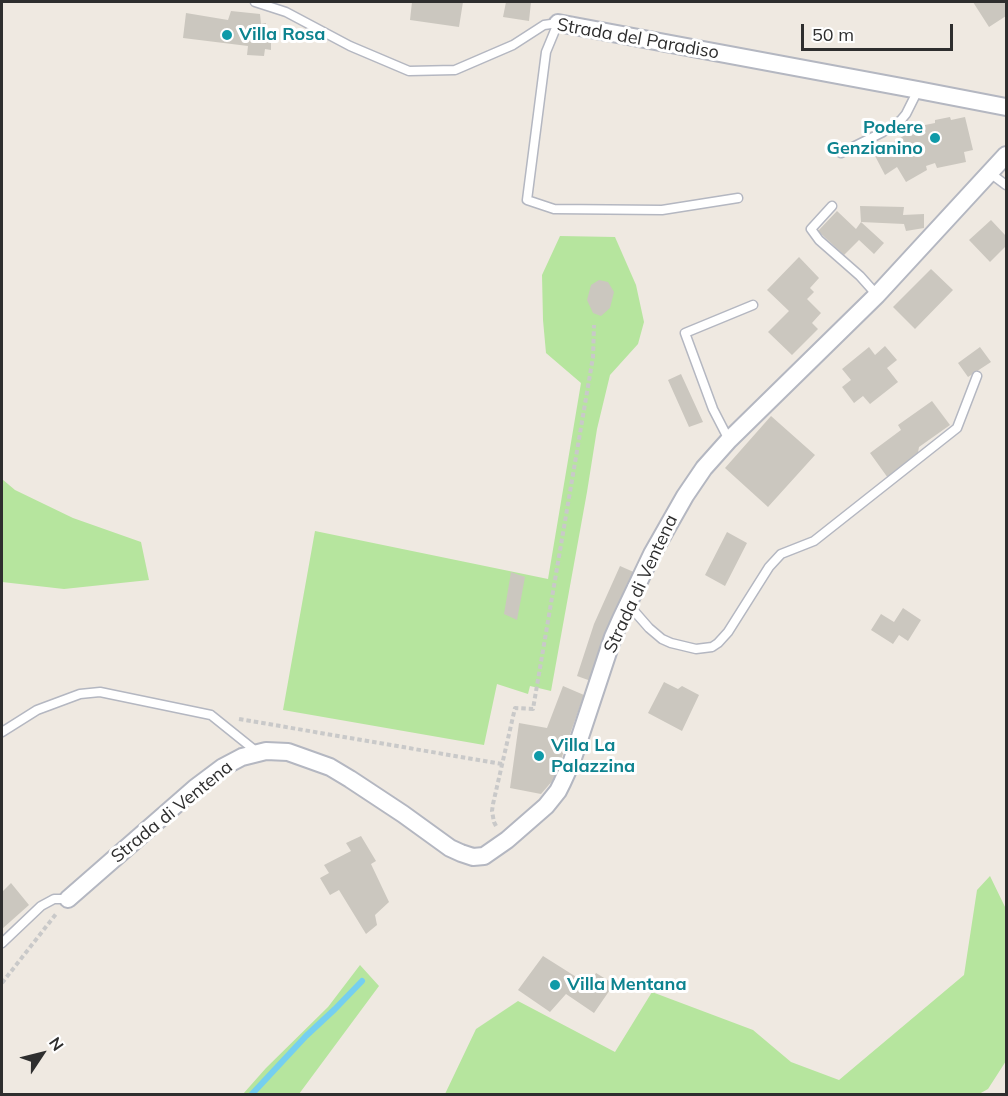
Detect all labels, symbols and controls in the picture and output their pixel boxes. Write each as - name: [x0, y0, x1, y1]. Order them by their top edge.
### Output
- scale bar: [804, 12, 956, 50]
- street label: Strada del Paradiso: [555, 14, 721, 64]
- text: 50 m: [812, 23, 854, 46]
- place label: Villa Rosa: [239, 24, 325, 46]
- marker: Villa Rosa: [220, 28, 234, 42]
- place label: Podere Genzianino: [827, 117, 923, 160]
- marker: Podere Genzianino: [928, 131, 942, 145]
- street label: Strada di Ventena: [600, 511, 682, 657]
- place label: Villa La Palazzina: [551, 735, 635, 777]
- marker: Villa La Palazzina: [532, 749, 546, 763]
- street label: Strada di Ventena: [107, 756, 237, 868]
- place label: Villa Mentana: [567, 974, 687, 996]
- marker: Villa Mentana: [548, 978, 562, 992]
- north arrow: [12, 1024, 72, 1084]
- text: N: [45, 1033, 68, 1054]

